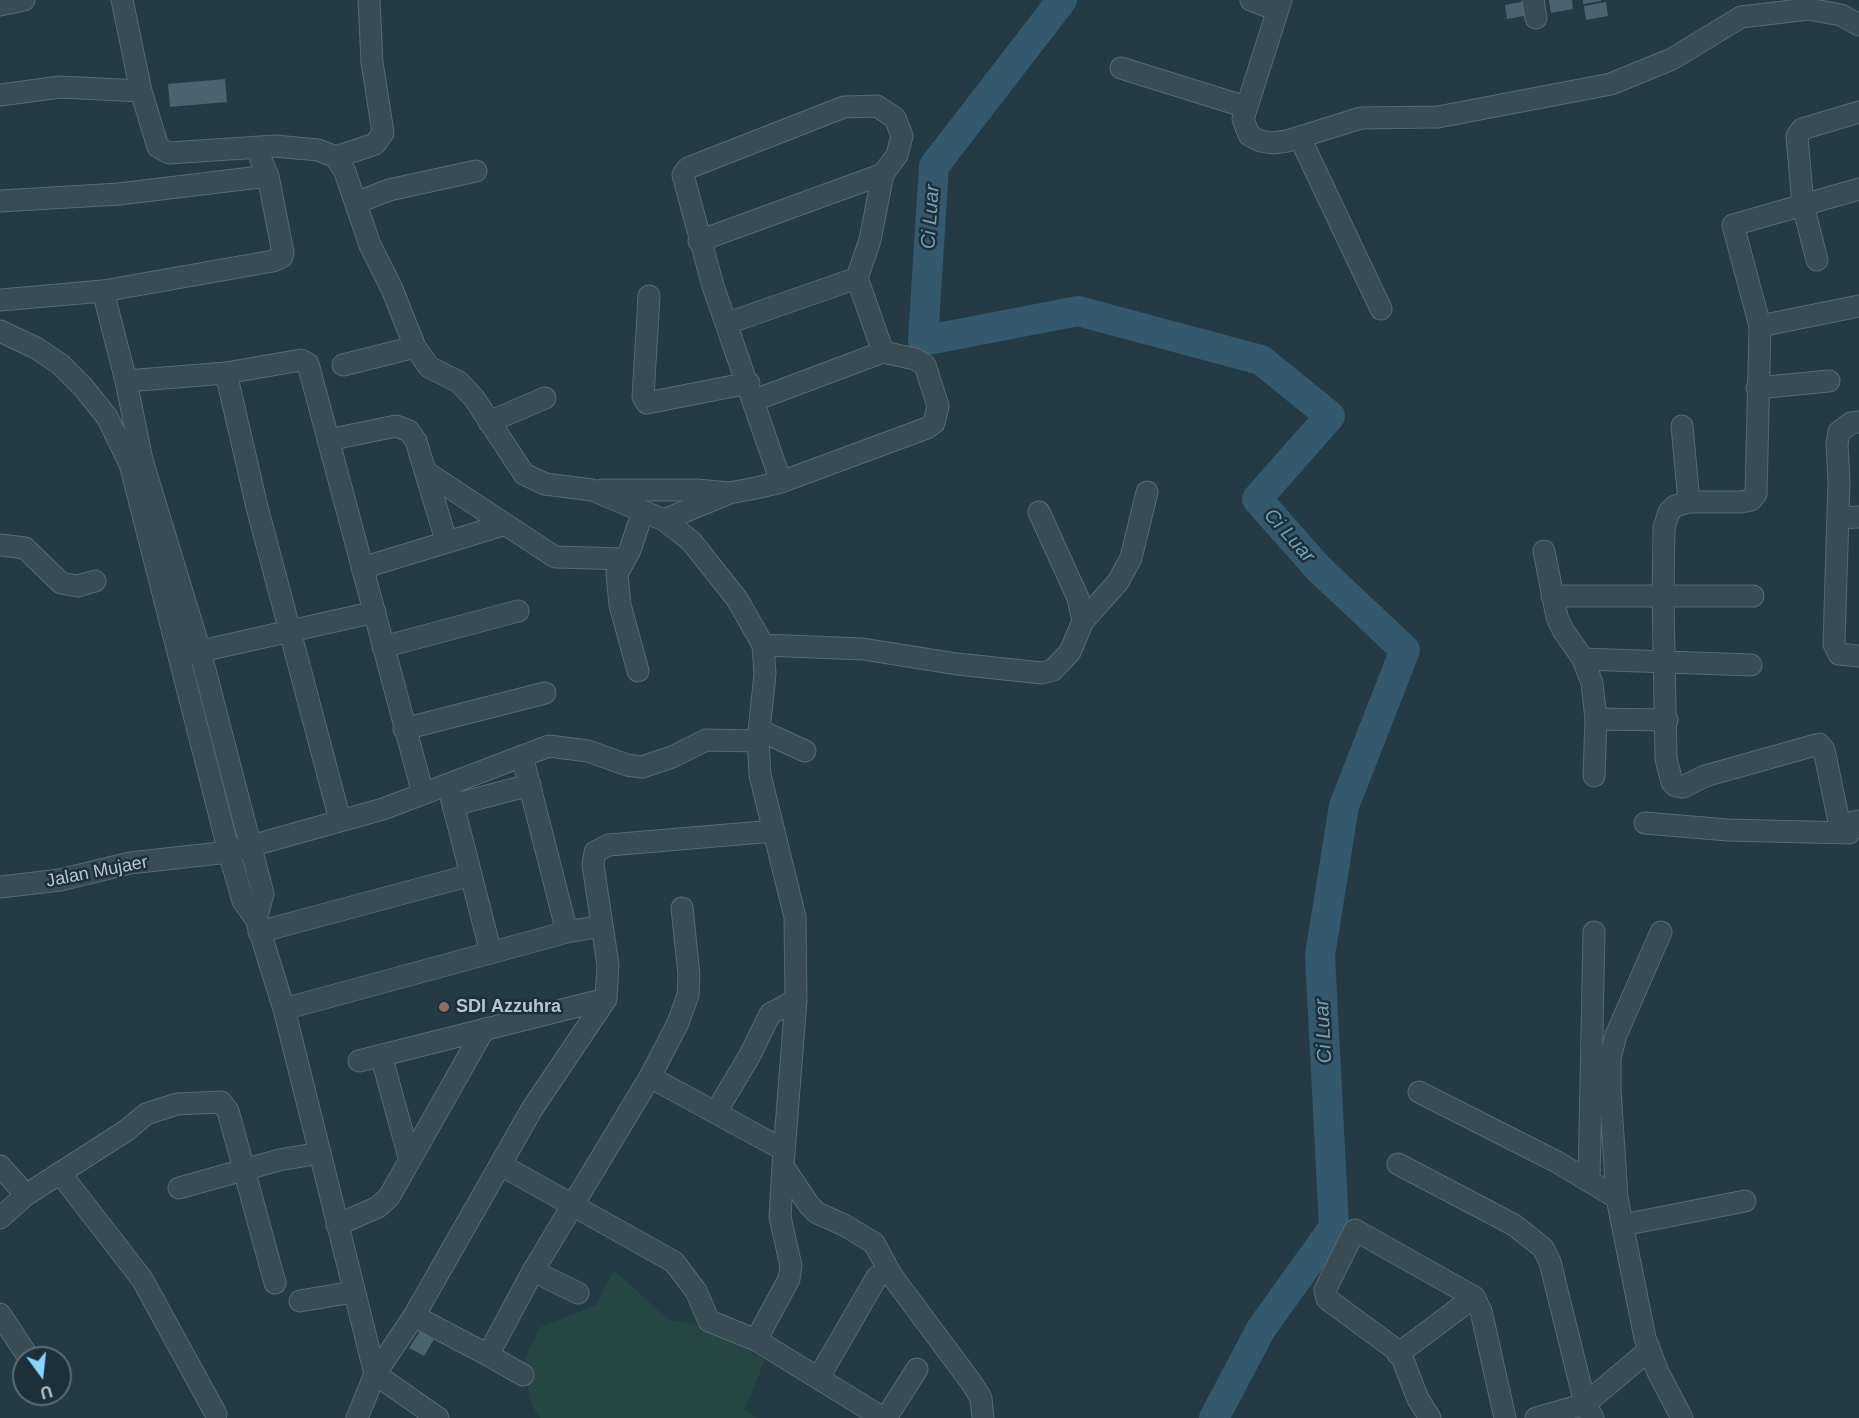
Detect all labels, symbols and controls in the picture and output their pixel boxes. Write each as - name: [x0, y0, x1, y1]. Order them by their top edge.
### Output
- water label: Ci Luar: [917, 184, 945, 250]
- water label: Ci Luar: [1259, 504, 1319, 568]
- street label: Jalan Mujaer: [44, 852, 150, 892]
- place label: SDI Azzuhra: [456, 996, 561, 1018]
- water label: Ci Luar: [1310, 998, 1338, 1064]
- marker: SDI Azzuhra: [437, 1000, 451, 1014]
- north arrow: [12, 1346, 72, 1406]
- text: U: [38, 1382, 54, 1402]

